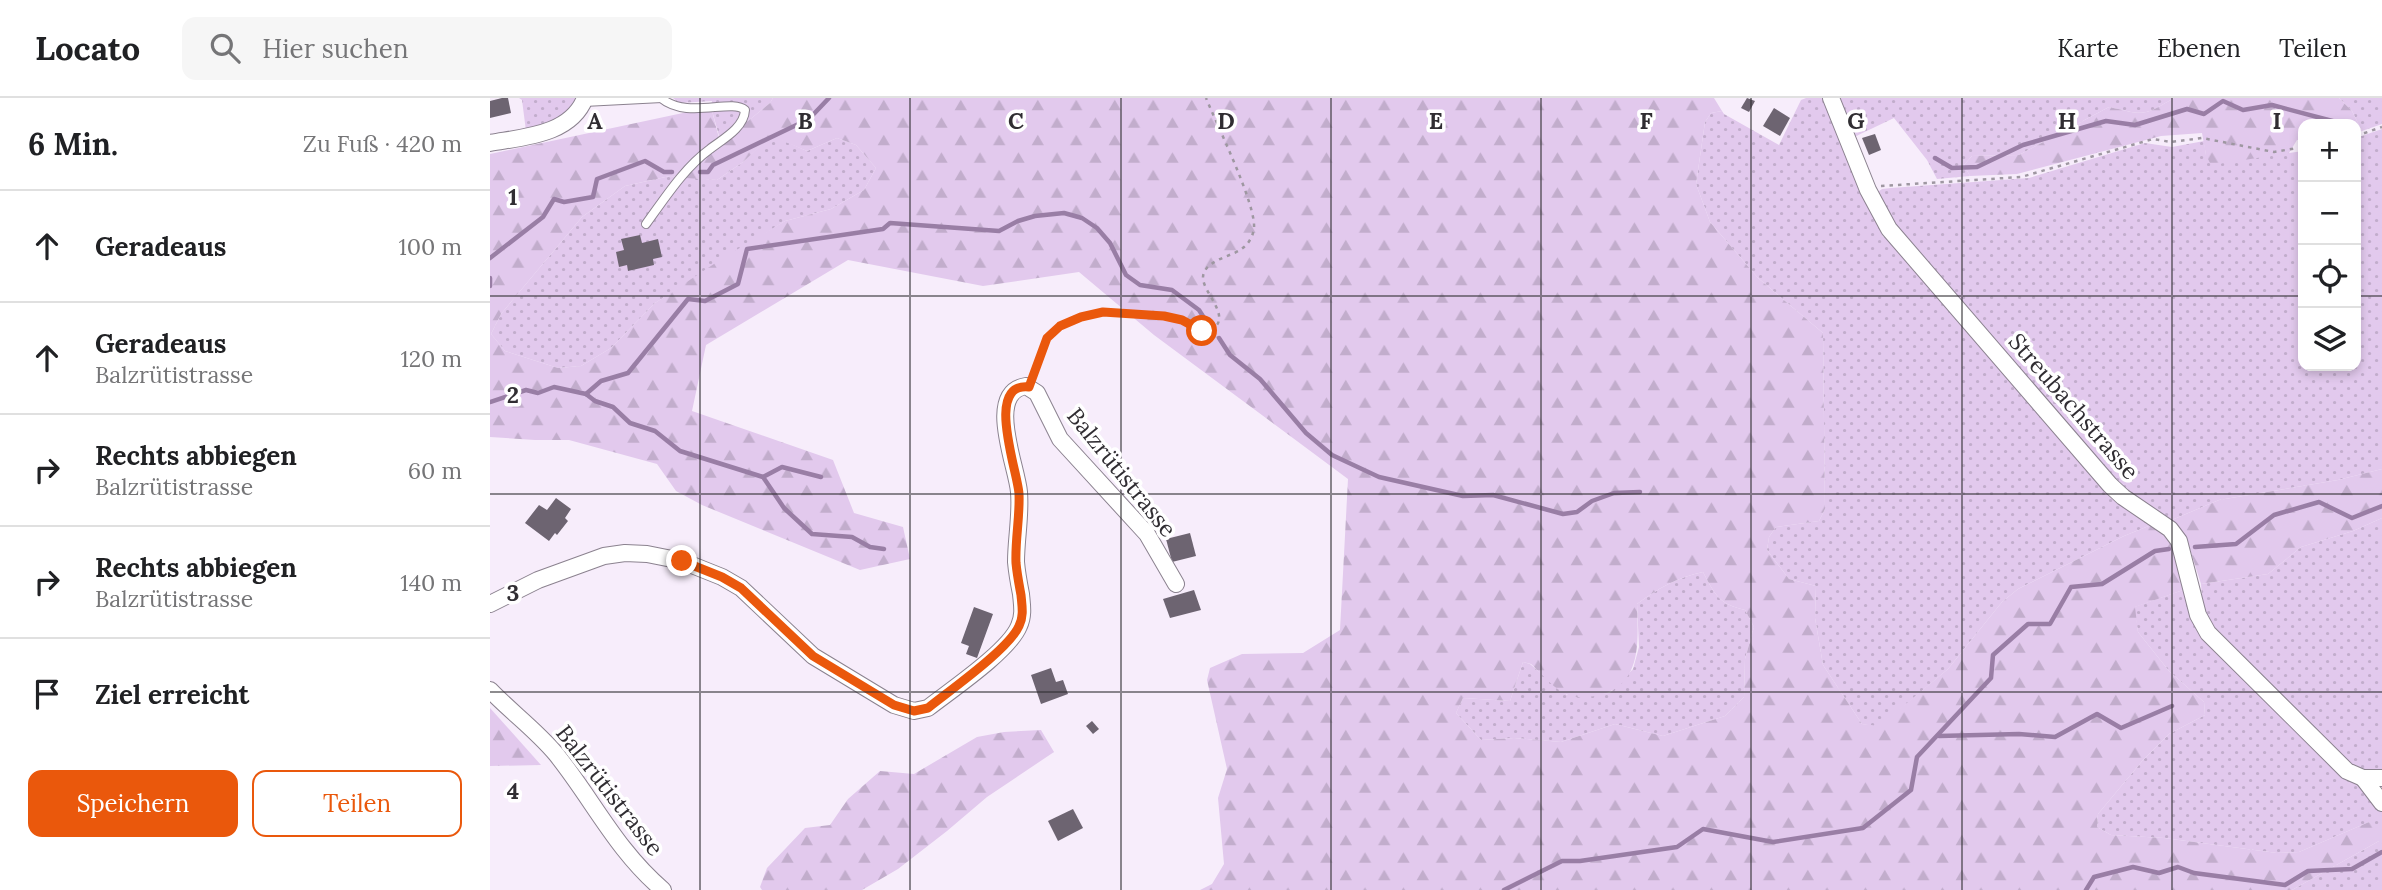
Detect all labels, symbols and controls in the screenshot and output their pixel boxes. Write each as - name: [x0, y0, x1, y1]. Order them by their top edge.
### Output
- search box: [182, 17, 672, 80]
- text: Locato: [35, 27, 140, 69]
- icon: search: [206, 29, 244, 67]
- text: Hier suchen: [262, 32, 409, 65]
- text: Karte: [2057, 33, 2119, 64]
- text: Ebenen: [2157, 33, 2241, 64]
- text: Teilen: [2279, 33, 2347, 64]
- text: A: [587, 106, 603, 135]
- text: B: [797, 106, 813, 135]
- text: C: [1008, 106, 1024, 135]
- text: D: [1217, 106, 1235, 135]
- text: E: [1429, 106, 1443, 135]
- text: F: [1639, 106, 1653, 135]
- text: G: [1847, 106, 1865, 135]
- text: H: [2058, 106, 2076, 135]
- text: I: [2273, 106, 2281, 135]
- map controls: [2298, 119, 2361, 371]
- button: +: [2298, 119, 2361, 182]
- text: 6 Min.: [28, 125, 118, 163]
- text: Zu Fuß · 420 m: [303, 129, 462, 158]
- text: 1: [508, 182, 518, 211]
- button: −: [2298, 182, 2361, 245]
- icon: ahead: [28, 227, 66, 265]
- text: Geradeaus: [95, 230, 226, 263]
- text: 100 m: [398, 232, 462, 261]
- button: locate: [2298, 245, 2361, 308]
- button: layers: [2298, 308, 2361, 371]
- route start: [1186, 315, 1217, 346]
- text: Geradeaus: [95, 327, 226, 360]
- street label: Streubachstrasse: [2003, 327, 2145, 485]
- icon: ahead: [28, 339, 66, 377]
- text: 120 m: [400, 344, 462, 373]
- text: Balzrütistrasse: [95, 360, 253, 389]
- text: 2: [507, 380, 519, 409]
- street label: Balzrütistrasse: [1061, 401, 1183, 543]
- text: Rechts abbiegen: [95, 439, 297, 472]
- icon: right: [28, 451, 66, 489]
- text: 60 m: [408, 456, 462, 485]
- text: Balzrütistrasse: [95, 472, 253, 501]
- route end: [666, 545, 697, 576]
- text: Rechts abbiegen: [95, 551, 297, 584]
- icon: right: [28, 563, 66, 601]
- text: 140 m: [400, 568, 462, 597]
- text: 3: [507, 578, 519, 607]
- text: Balzrütistrasse: [95, 584, 253, 613]
- icon: arrive: [28, 675, 66, 713]
- text: Ziel erreicht: [95, 678, 249, 711]
- street label: Balzrütistrasse: [550, 719, 670, 861]
- button: Speichern: [28, 770, 238, 837]
- button: Teilen: [252, 770, 462, 837]
- text: 4: [507, 776, 519, 805]

